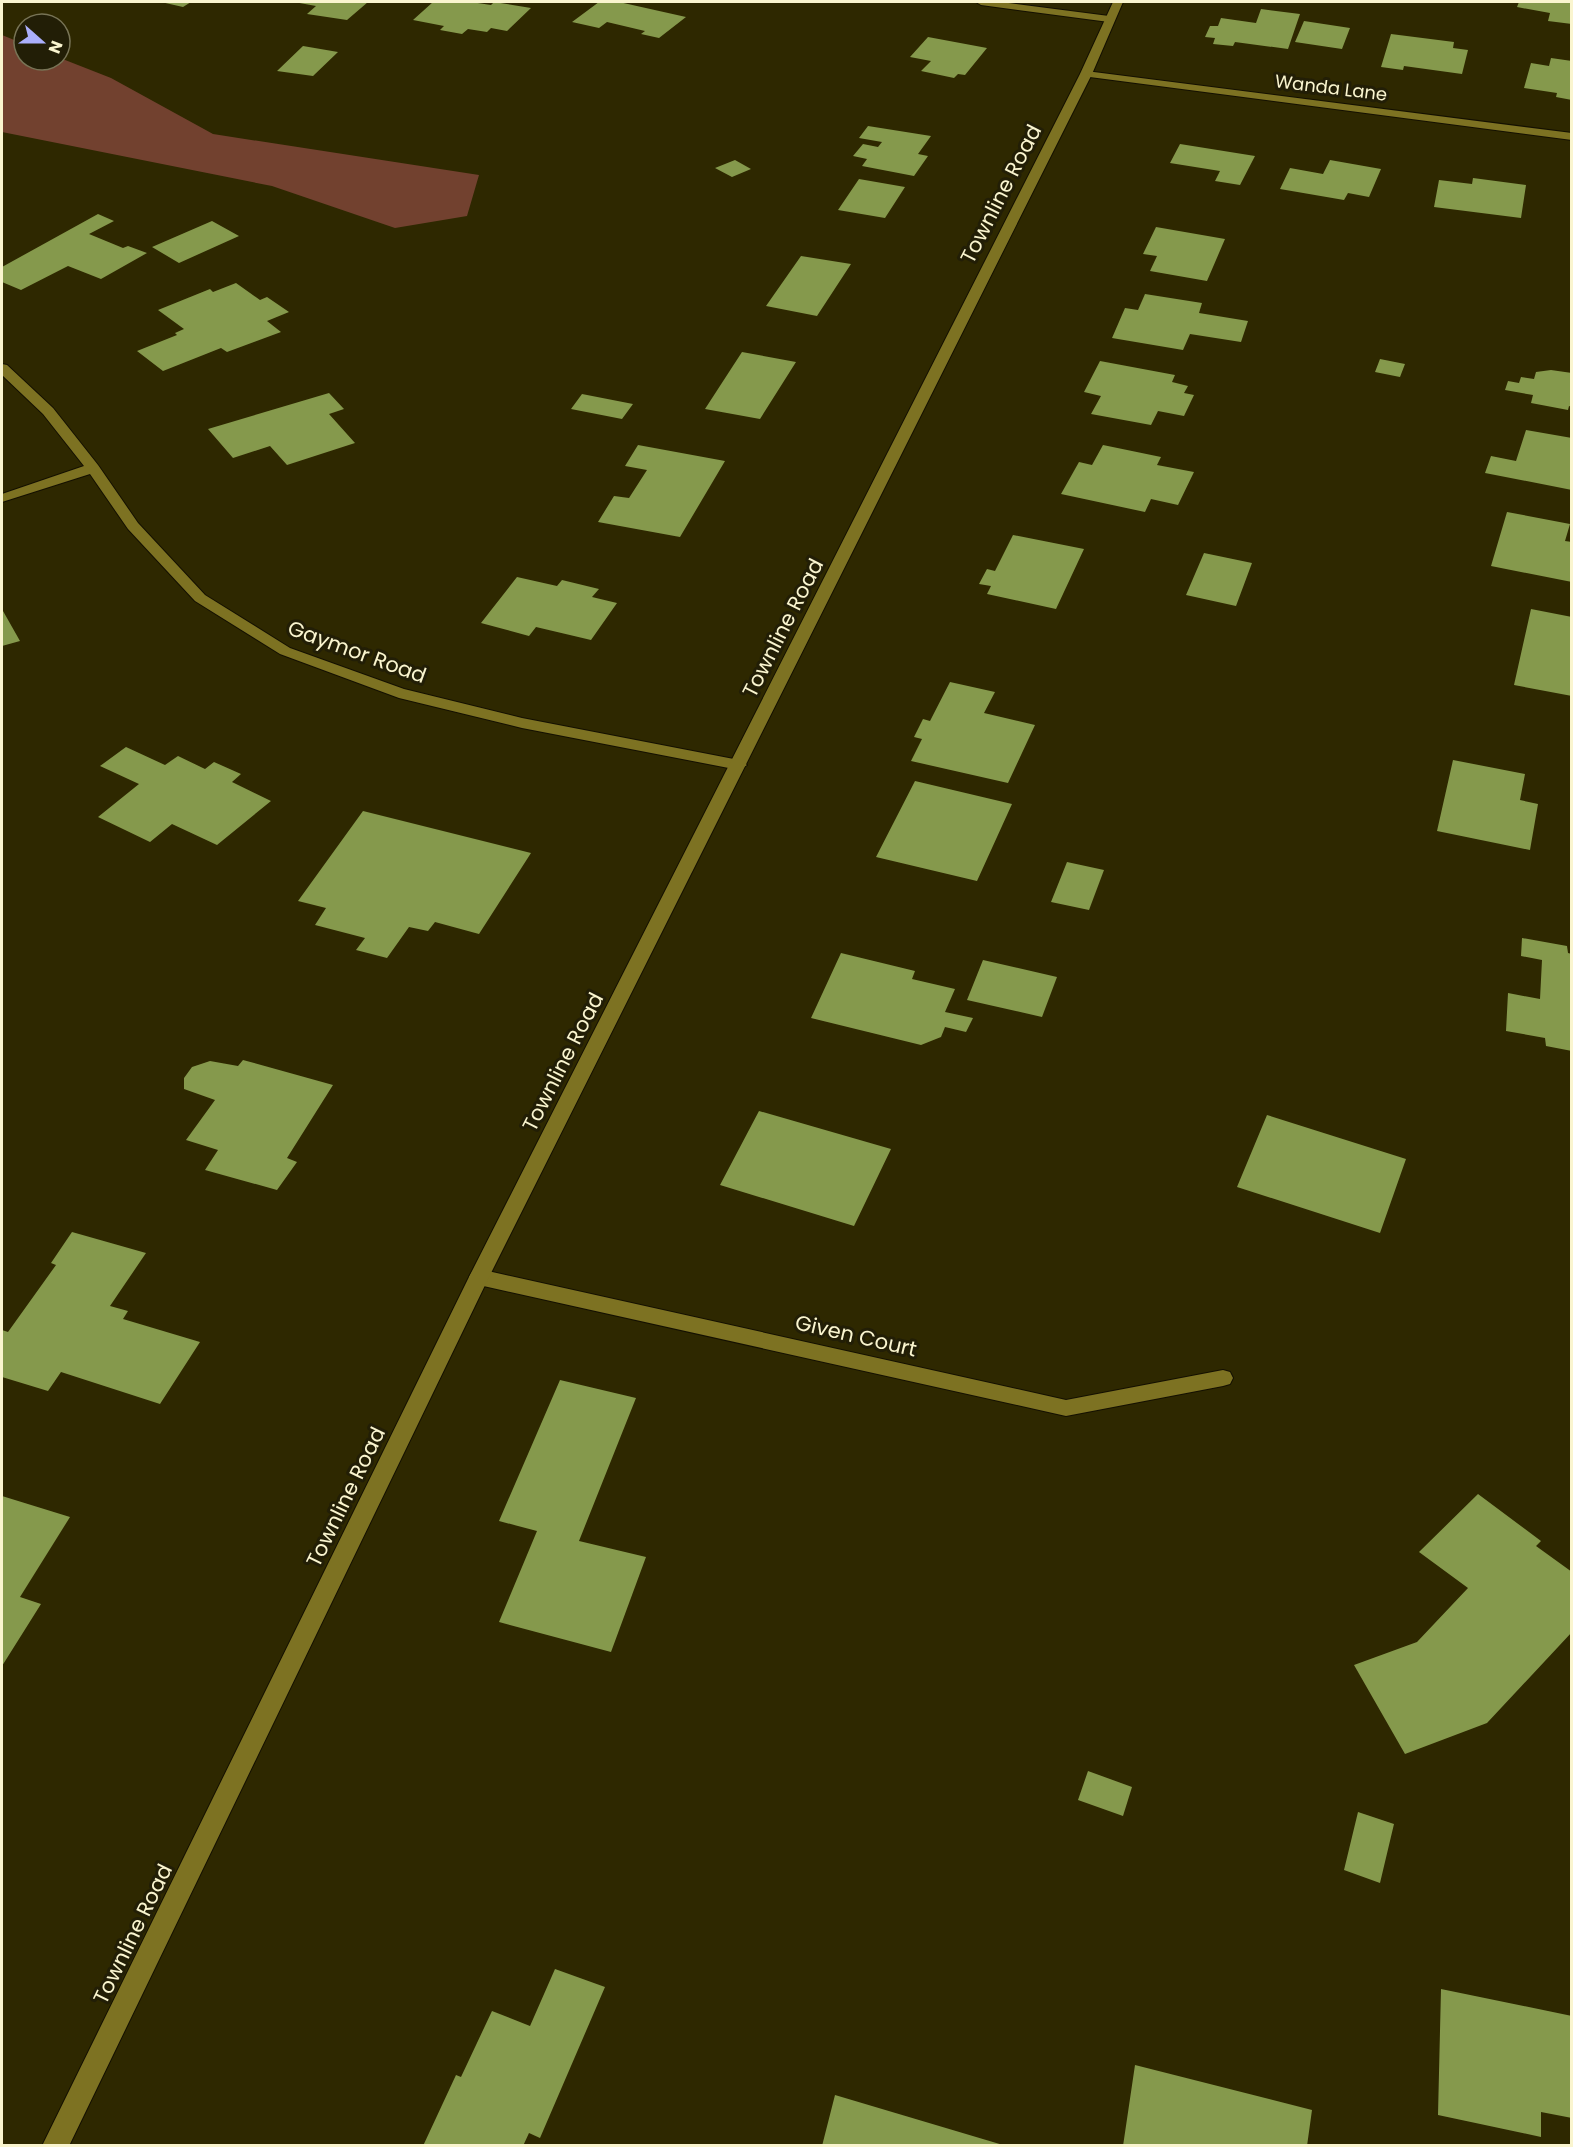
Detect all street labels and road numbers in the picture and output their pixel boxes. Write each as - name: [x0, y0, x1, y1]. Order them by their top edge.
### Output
- street label: Wanda Lane: [1273, 68, 1389, 107]
- street label: Townline Road: [953, 119, 1048, 268]
- street label: Townline Road: [735, 553, 830, 702]
- street label: Gaymor Road: [284, 613, 430, 690]
- street label: Townline Road: [515, 987, 610, 1136]
- street label: Given Court: [792, 1307, 920, 1364]
- street label: Townline Road: [299, 1422, 392, 1572]
- street label: Townline Road: [86, 1859, 179, 2009]

